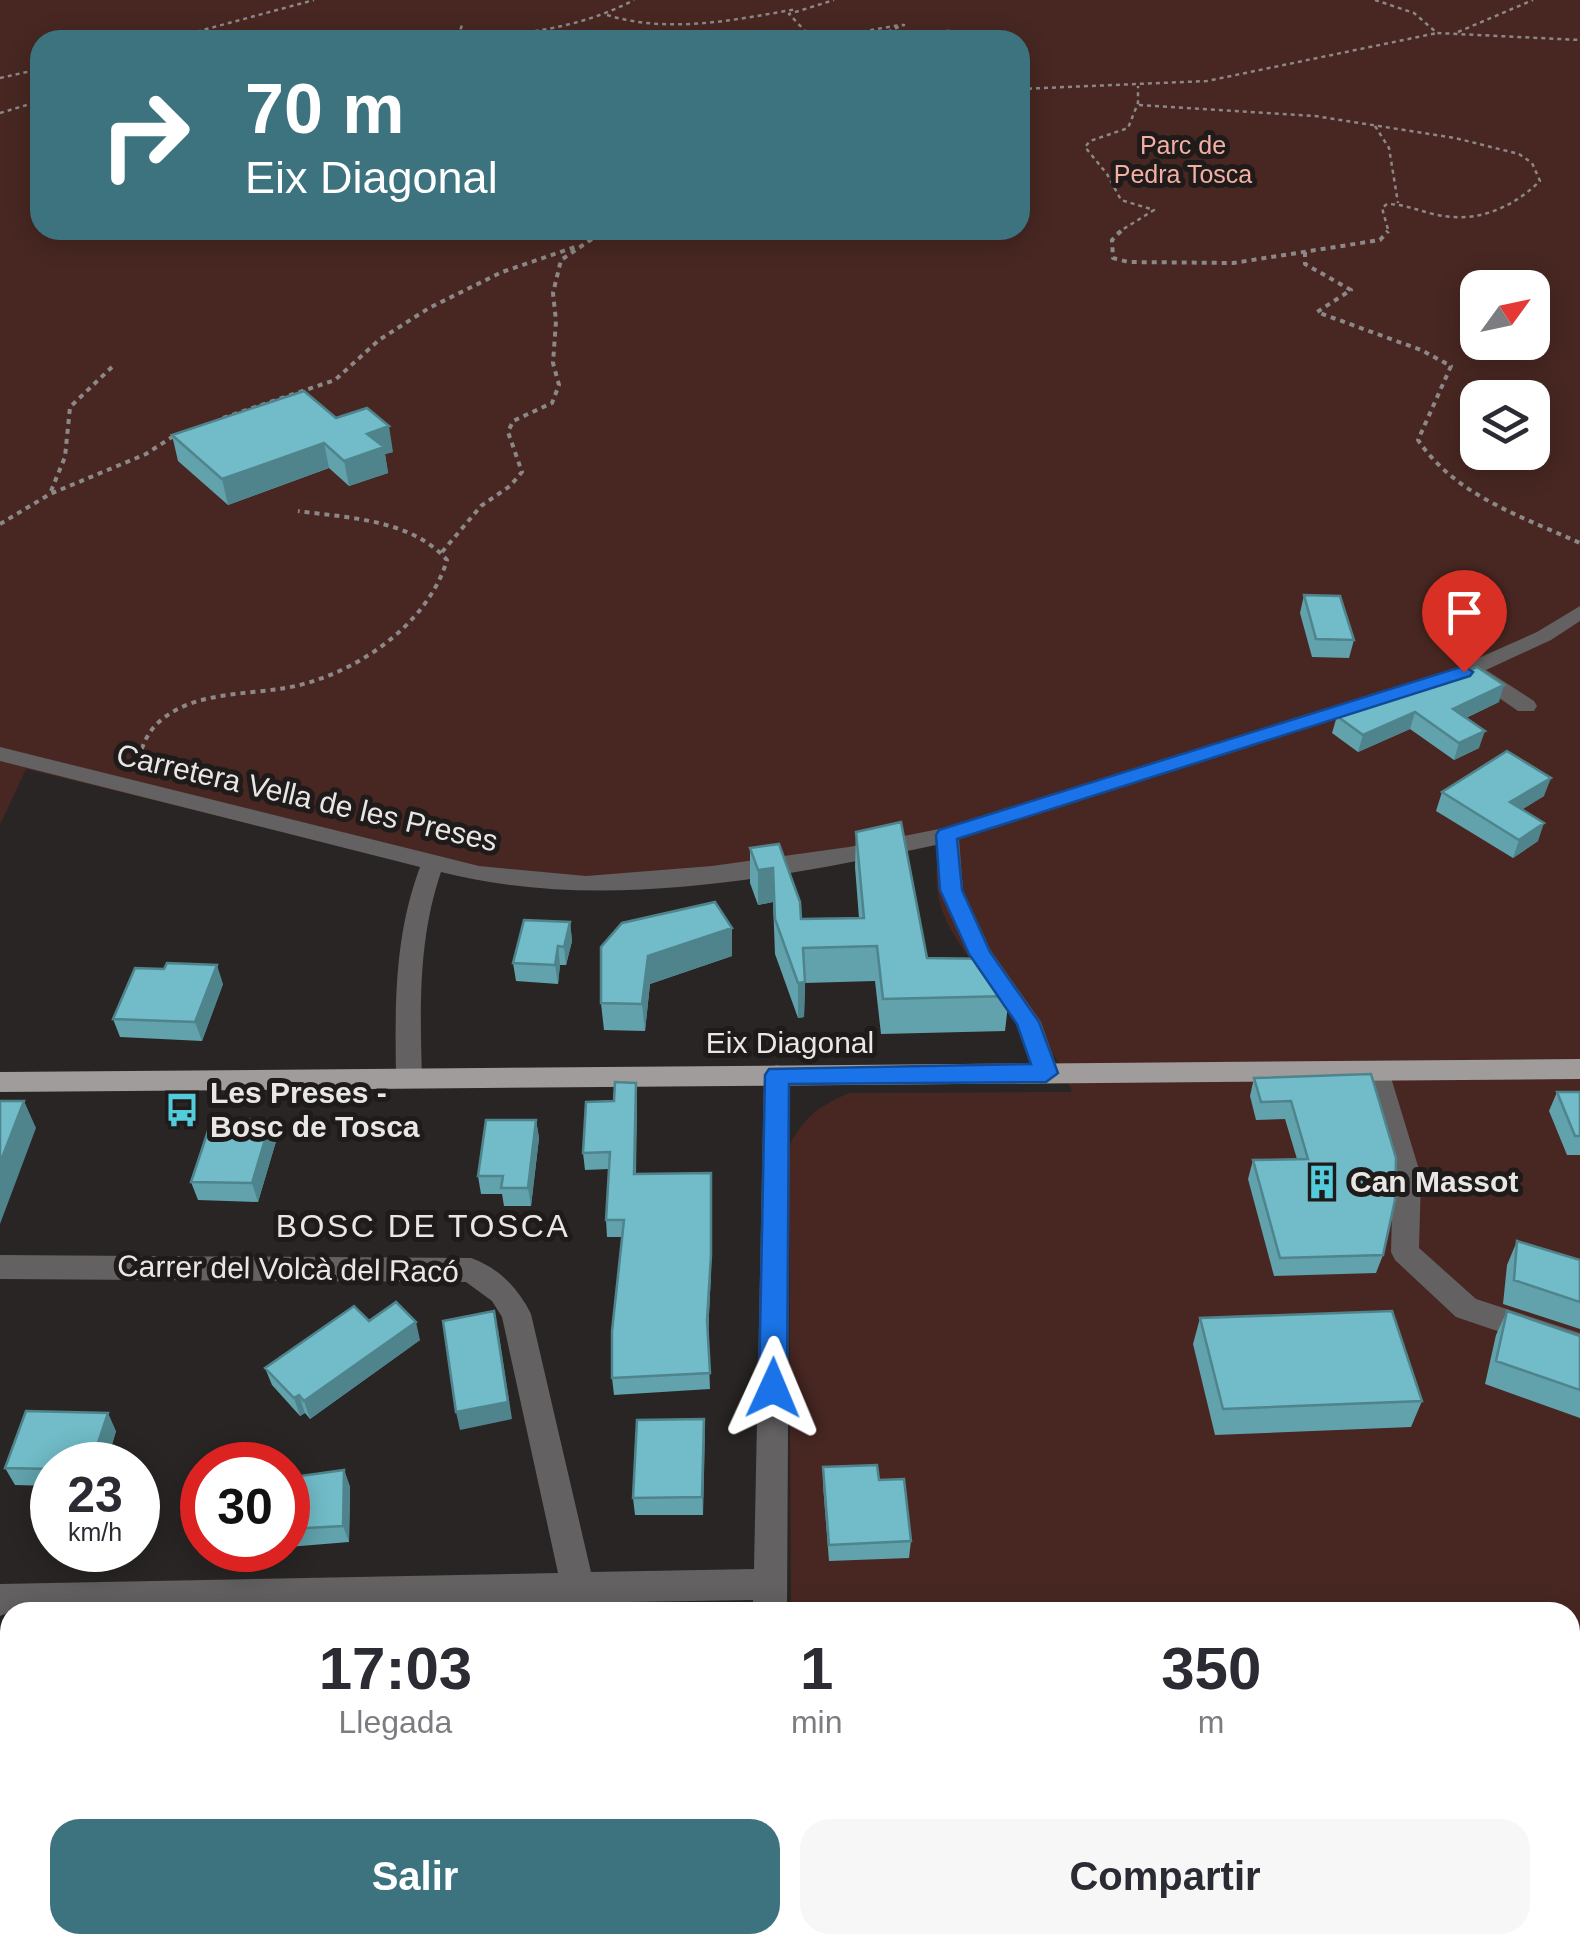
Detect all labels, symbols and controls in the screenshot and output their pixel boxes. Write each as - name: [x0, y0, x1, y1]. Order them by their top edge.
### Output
- icon: right: [80, 70, 210, 200]
- text: 70 m: [245, 70, 405, 148]
- park label: Parc de Pedra Tosca: [1114, 131, 1252, 188]
- text: Eix Diagonal: [245, 152, 498, 203]
- north arrow: [1460, 270, 1550, 360]
- map controls: [1460, 270, 1550, 470]
- button: layers: [1460, 380, 1550, 470]
- pin: [1422, 570, 1507, 673]
- icon: arrive: [1437, 585, 1492, 640]
- street label: Carretera Vella de les Preses: [113, 738, 501, 857]
- street label: Eix Diagonal: [706, 1026, 874, 1059]
- place label: Les Preses - Bosc de Tosca: [210, 1076, 420, 1143]
- bus stop icon: Les Preses - Bosc de Tosca: [163, 1091, 201, 1129]
- building icon: Can Massot: [1303, 1163, 1341, 1201]
- place label: Can Massot: [1350, 1165, 1518, 1198]
- district label: BOSC DE TOSCA: [276, 1208, 570, 1244]
- street label: Carrer del Volcà del Racó: [117, 1249, 459, 1288]
- position arrow: [721, 1336, 825, 1440]
- speed limit sign: 30: [180, 1442, 310, 1572]
- text: 23: [67, 1467, 123, 1523]
- text: km/h: [68, 1518, 122, 1546]
- text: 17:03: [319, 1635, 472, 1702]
- text: 1: [800, 1635, 833, 1702]
- text: 350: [1161, 1635, 1261, 1702]
- text: Llegada: [338, 1704, 452, 1740]
- text: min: [791, 1704, 842, 1740]
- text: m: [1198, 1704, 1225, 1740]
- button: Salir: [50, 1819, 780, 1934]
- button: Compartir: [800, 1819, 1530, 1934]

